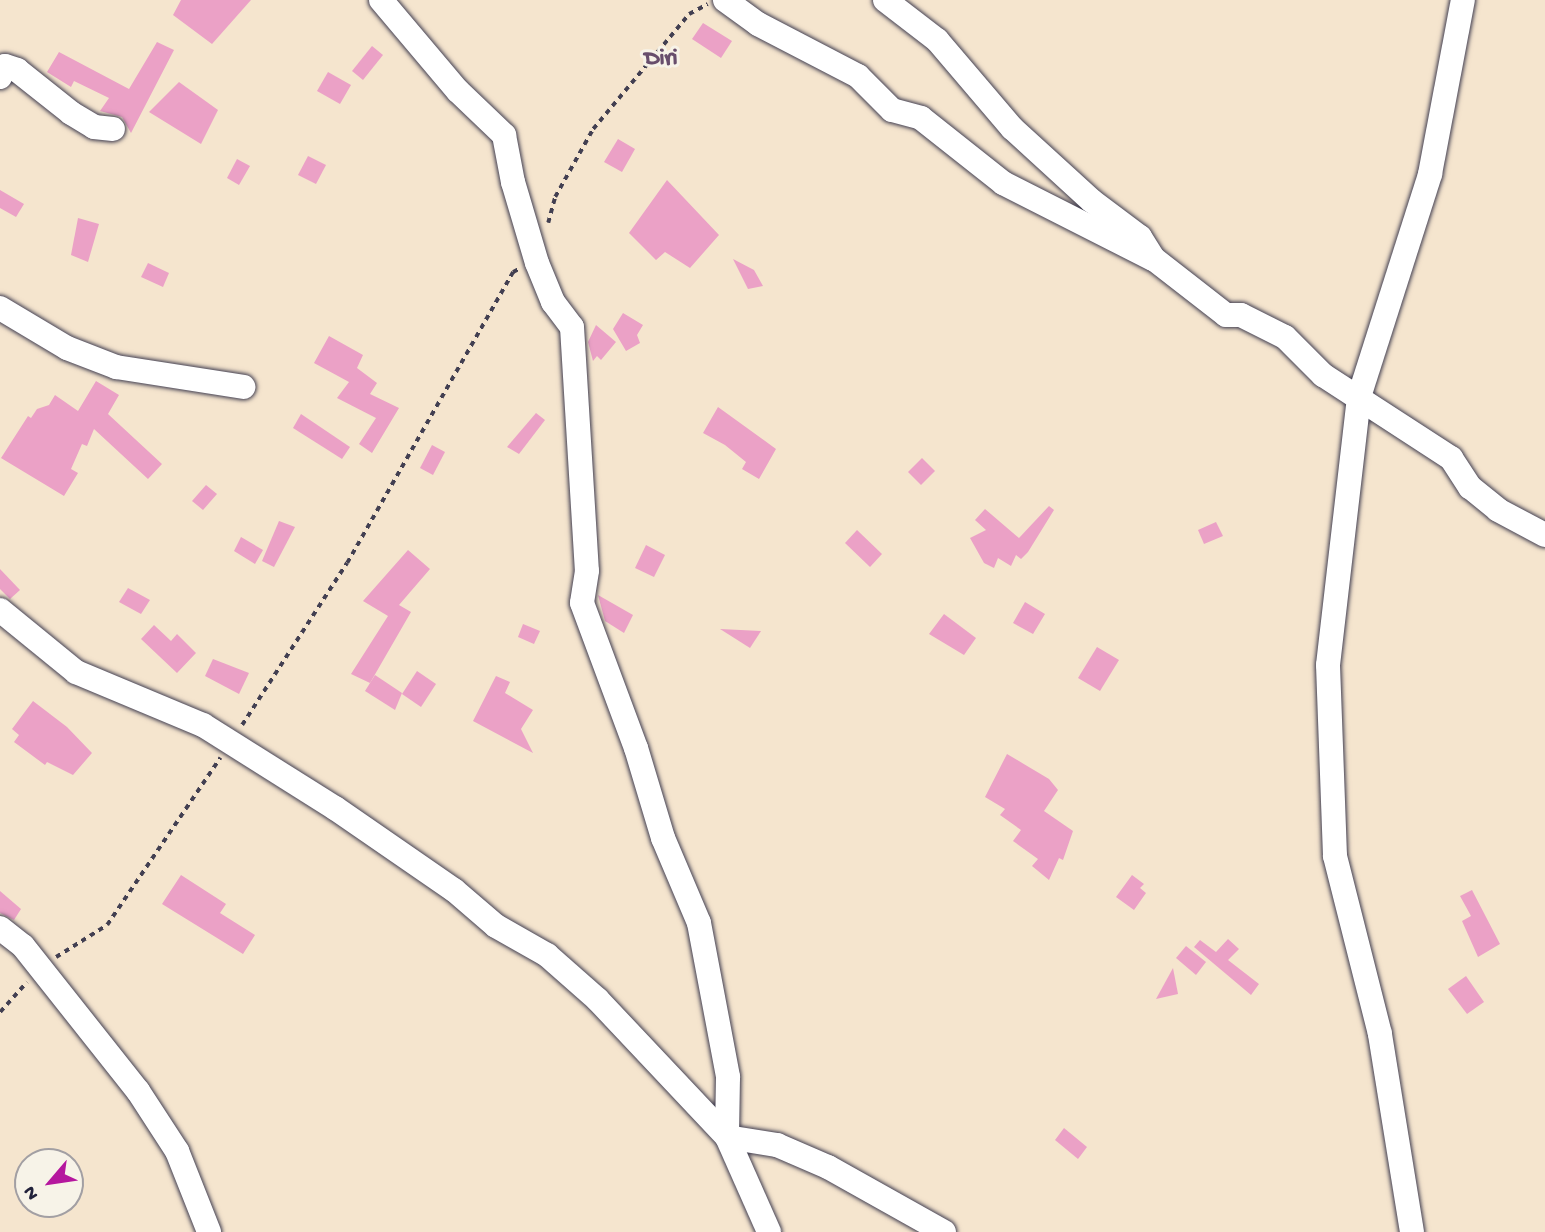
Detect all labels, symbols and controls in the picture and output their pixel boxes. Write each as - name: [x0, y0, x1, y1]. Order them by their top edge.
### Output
- district label: Diri: [644, 46, 678, 74]
- north arrow: [14, 1148, 84, 1218]
- text: N: [19, 1181, 45, 1203]

